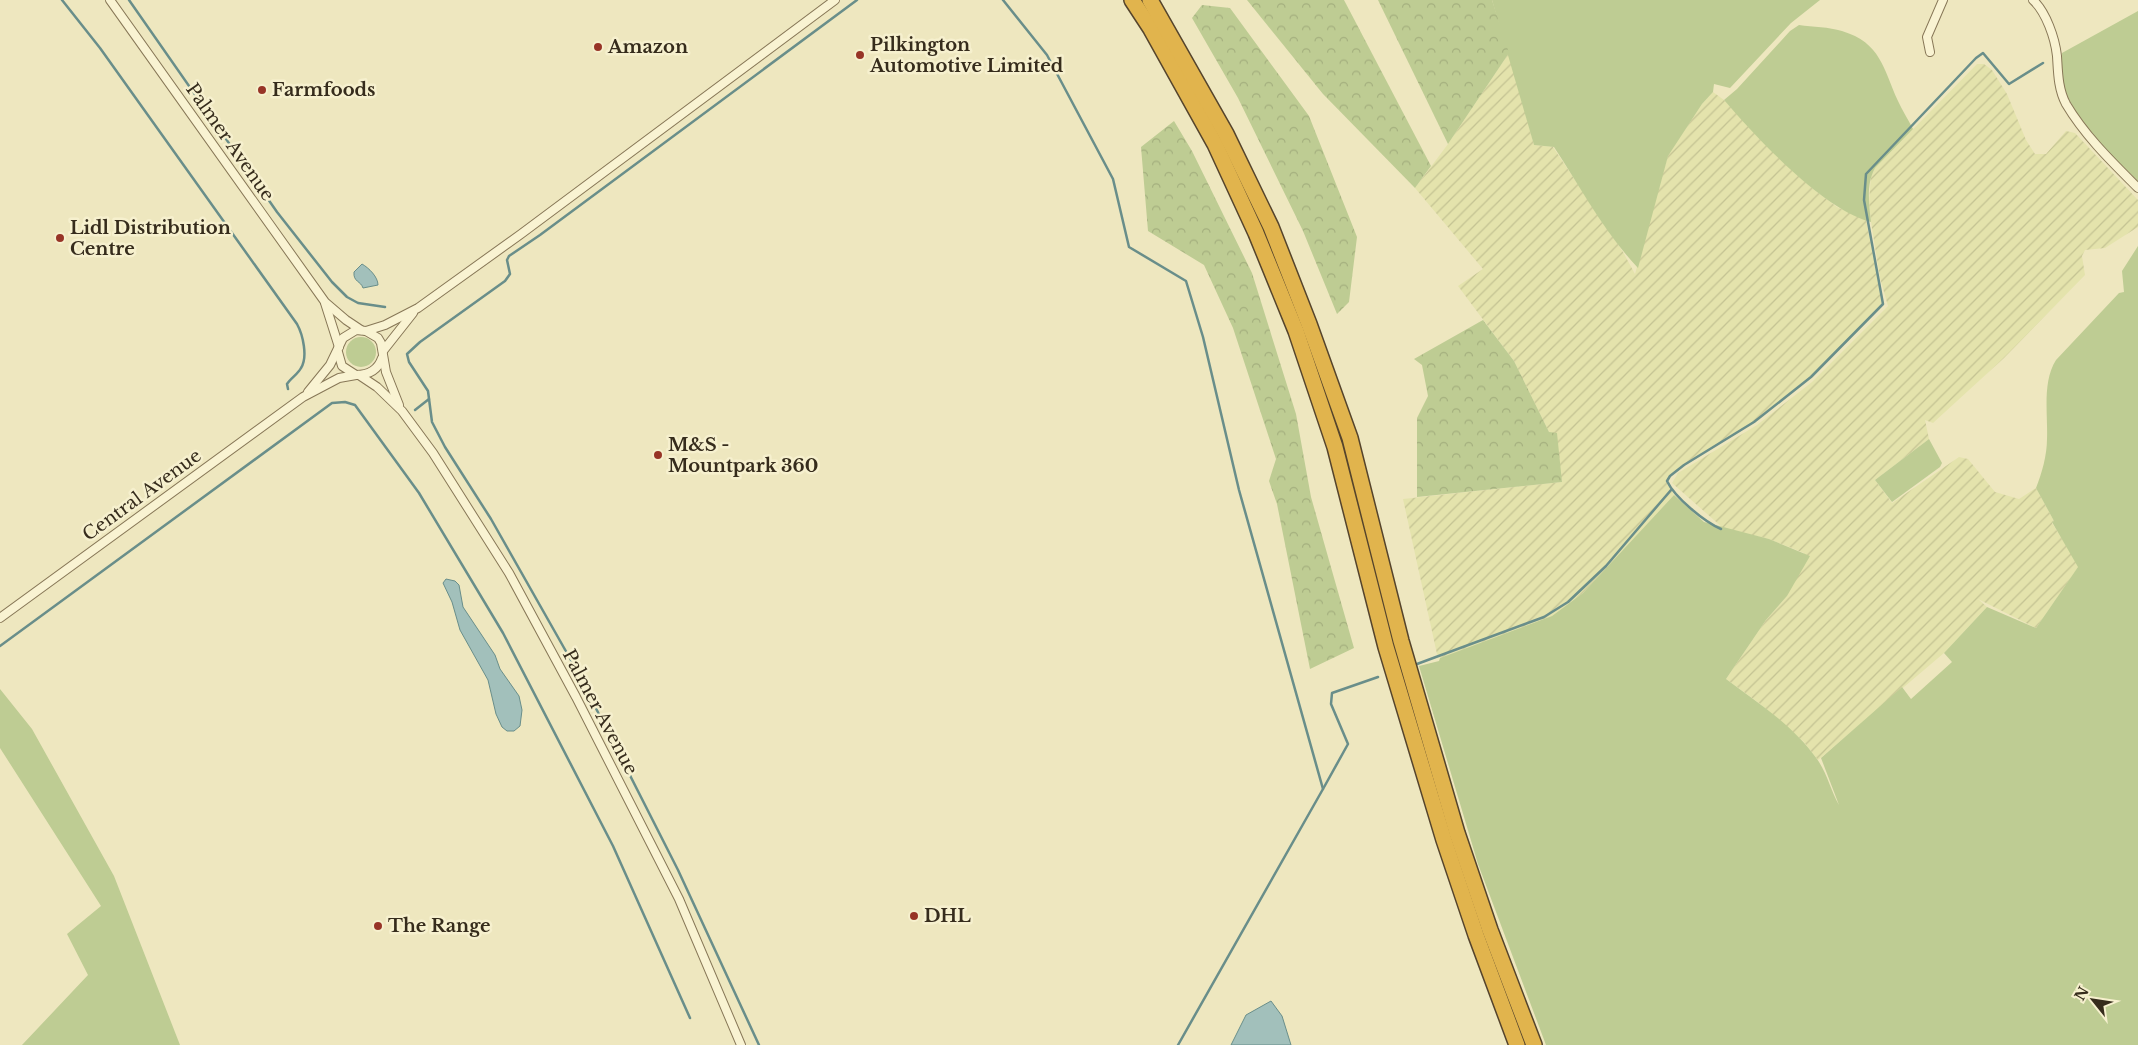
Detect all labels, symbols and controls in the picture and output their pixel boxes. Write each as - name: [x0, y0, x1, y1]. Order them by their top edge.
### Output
- place label: Pilkington Automotive Limited: [869, 34, 1064, 77]
- place label: Amazon: [607, 36, 688, 58]
- marker: Amazon: [592, 41, 604, 53]
- marker: Pilkington Automotive Limited: [854, 49, 866, 61]
- street label: Palmer Avenue: [181, 79, 279, 205]
- place label: Farmfoods: [272, 79, 375, 101]
- marker: Farmfoods: [256, 84, 268, 96]
- place label: Lidl Distribution Centre: [70, 217, 231, 260]
- marker: Lidl Distribution Centre: [54, 232, 66, 244]
- place label: M&S - Mountpark 360: [668, 434, 818, 477]
- street label: Central Avenue: [78, 445, 206, 545]
- marker: M&S - Mountpark 360: [652, 449, 664, 461]
- street label: Palmer Avenue: [558, 646, 642, 778]
- place label: DHL: [924, 905, 971, 927]
- marker: DHL: [908, 910, 920, 922]
- place label: The Range: [388, 915, 491, 937]
- marker: The Range: [372, 920, 384, 932]
- north arrow: [2068, 975, 2118, 1025]
- text: N: [2071, 983, 2093, 1004]

